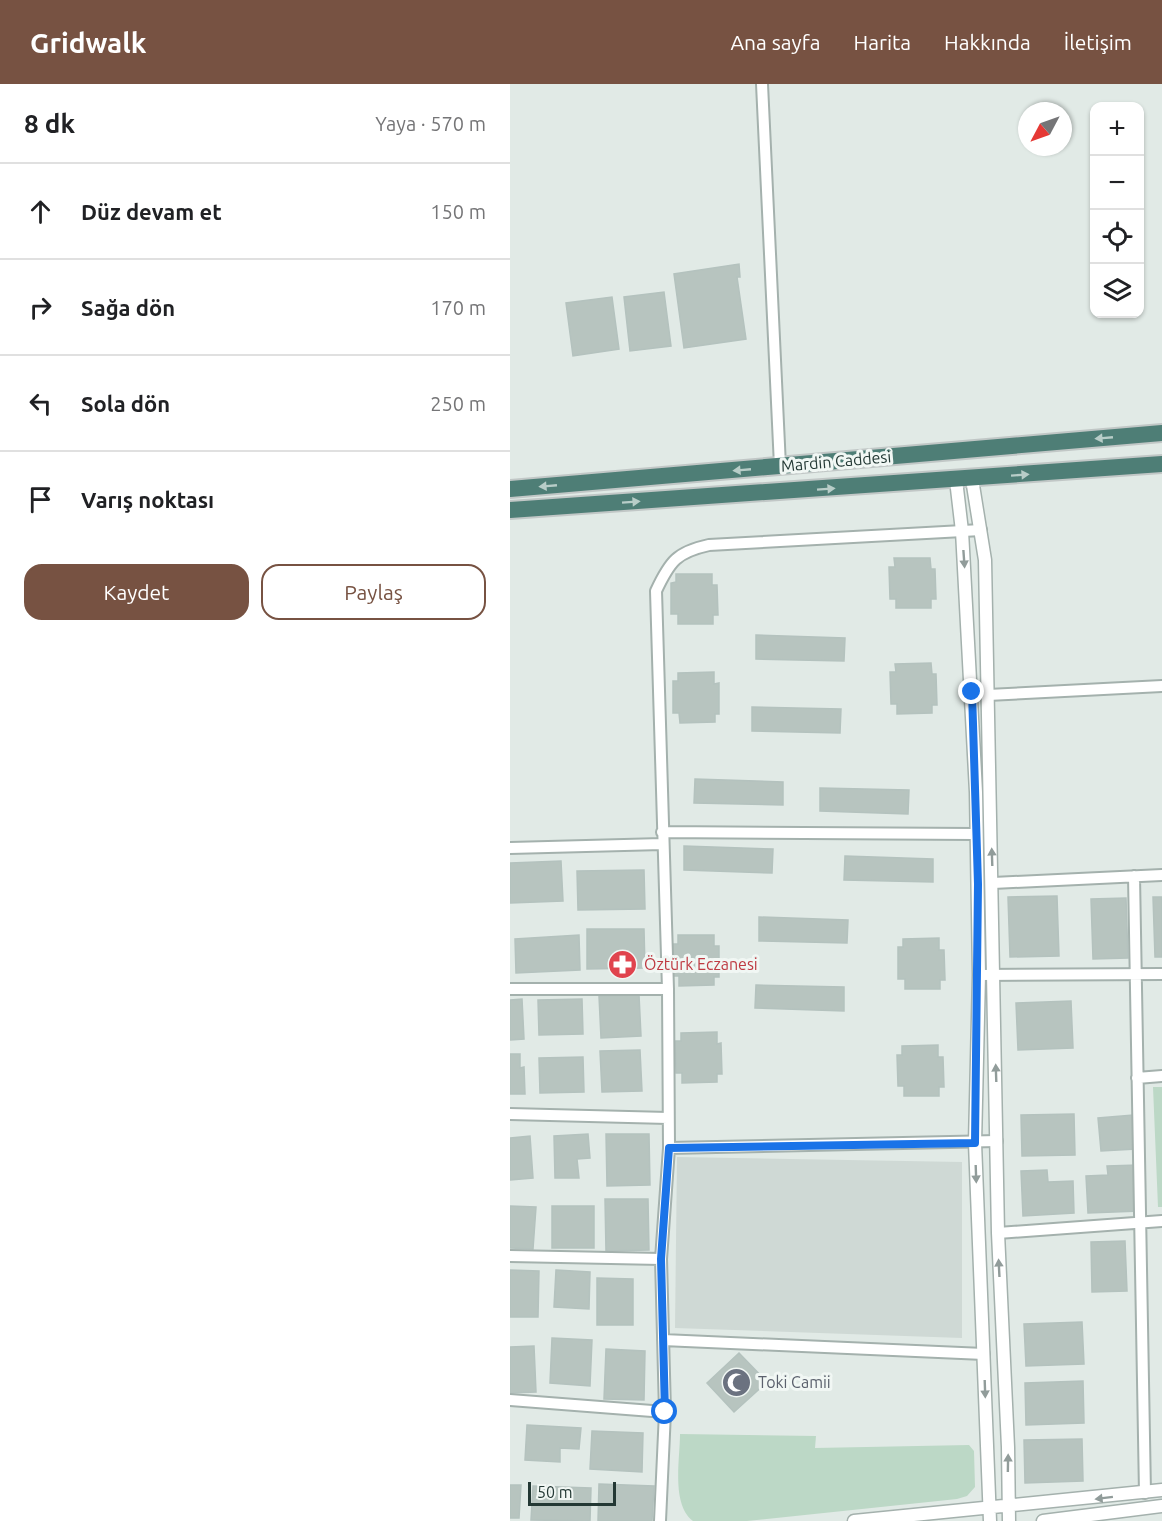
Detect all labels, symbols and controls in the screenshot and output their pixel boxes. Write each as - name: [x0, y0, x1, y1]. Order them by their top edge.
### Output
- text: Gridwalk: [30, 27, 147, 58]
- text: Ana sayfa: [730, 30, 821, 54]
- text: Harita: [854, 30, 911, 54]
- text: Hakkında: [944, 30, 1031, 54]
- text: İletişim: [1064, 30, 1132, 54]
- north arrow: [1018, 102, 1072, 156]
- map controls: [1090, 102, 1144, 318]
- button: +: [1090, 102, 1144, 156]
- text: 8 dk: [24, 109, 75, 138]
- text: Yaya · 570 m: [375, 112, 486, 135]
- button: −: [1090, 156, 1144, 210]
- icon: ahead: [24, 195, 57, 228]
- text: Düz devam et: [81, 199, 222, 224]
- text: 150 m: [430, 200, 486, 223]
- button: locate: [1090, 210, 1144, 264]
- button: layers: [1090, 264, 1144, 318]
- icon: right: [24, 291, 57, 324]
- text: Sağa dön: [81, 295, 175, 320]
- text: 170 m: [430, 296, 486, 319]
- icon: left: [24, 387, 57, 420]
- text: Sola dön: [81, 391, 170, 416]
- text: 250 m: [430, 392, 486, 415]
- one-way arrow: [1094, 433, 1113, 443]
- street label: Mardin Caddesi: [780, 447, 892, 475]
- one-way arrow: [733, 465, 752, 474]
- one-way arrow: [1011, 470, 1030, 480]
- one-way arrow: [538, 481, 557, 491]
- icon: arrive: [24, 483, 57, 516]
- one-way arrow: [816, 484, 835, 494]
- text: Varış noktası: [81, 487, 214, 512]
- one-way arrow: [622, 498, 641, 507]
- one-way arrow: [959, 550, 968, 569]
- button: Kaydet: [24, 564, 249, 620]
- button: Paylaş: [261, 564, 486, 620]
- route end: [958, 678, 984, 704]
- one-way arrow: [988, 847, 997, 866]
- pharmacy icon: Öztürk Eczanesi: [607, 948, 639, 980]
- place label: Öztürk Eczanesi: [644, 955, 758, 973]
- one-way arrow: [991, 1063, 1000, 1082]
- one-way arrow: [972, 1164, 981, 1183]
- one-way arrow: [995, 1258, 1004, 1277]
- mosque icon: Toki Camii: [721, 1366, 753, 1398]
- place label: Toki Camii: [758, 1373, 831, 1391]
- one-way arrow: [980, 1380, 990, 1399]
- route start: [651, 1398, 677, 1424]
- one-way arrow: [1003, 1453, 1013, 1472]
- scale bar: [528, 1479, 616, 1506]
- text: 50 m: [537, 1483, 573, 1501]
- one-way arrow: [1094, 1493, 1113, 1502]

